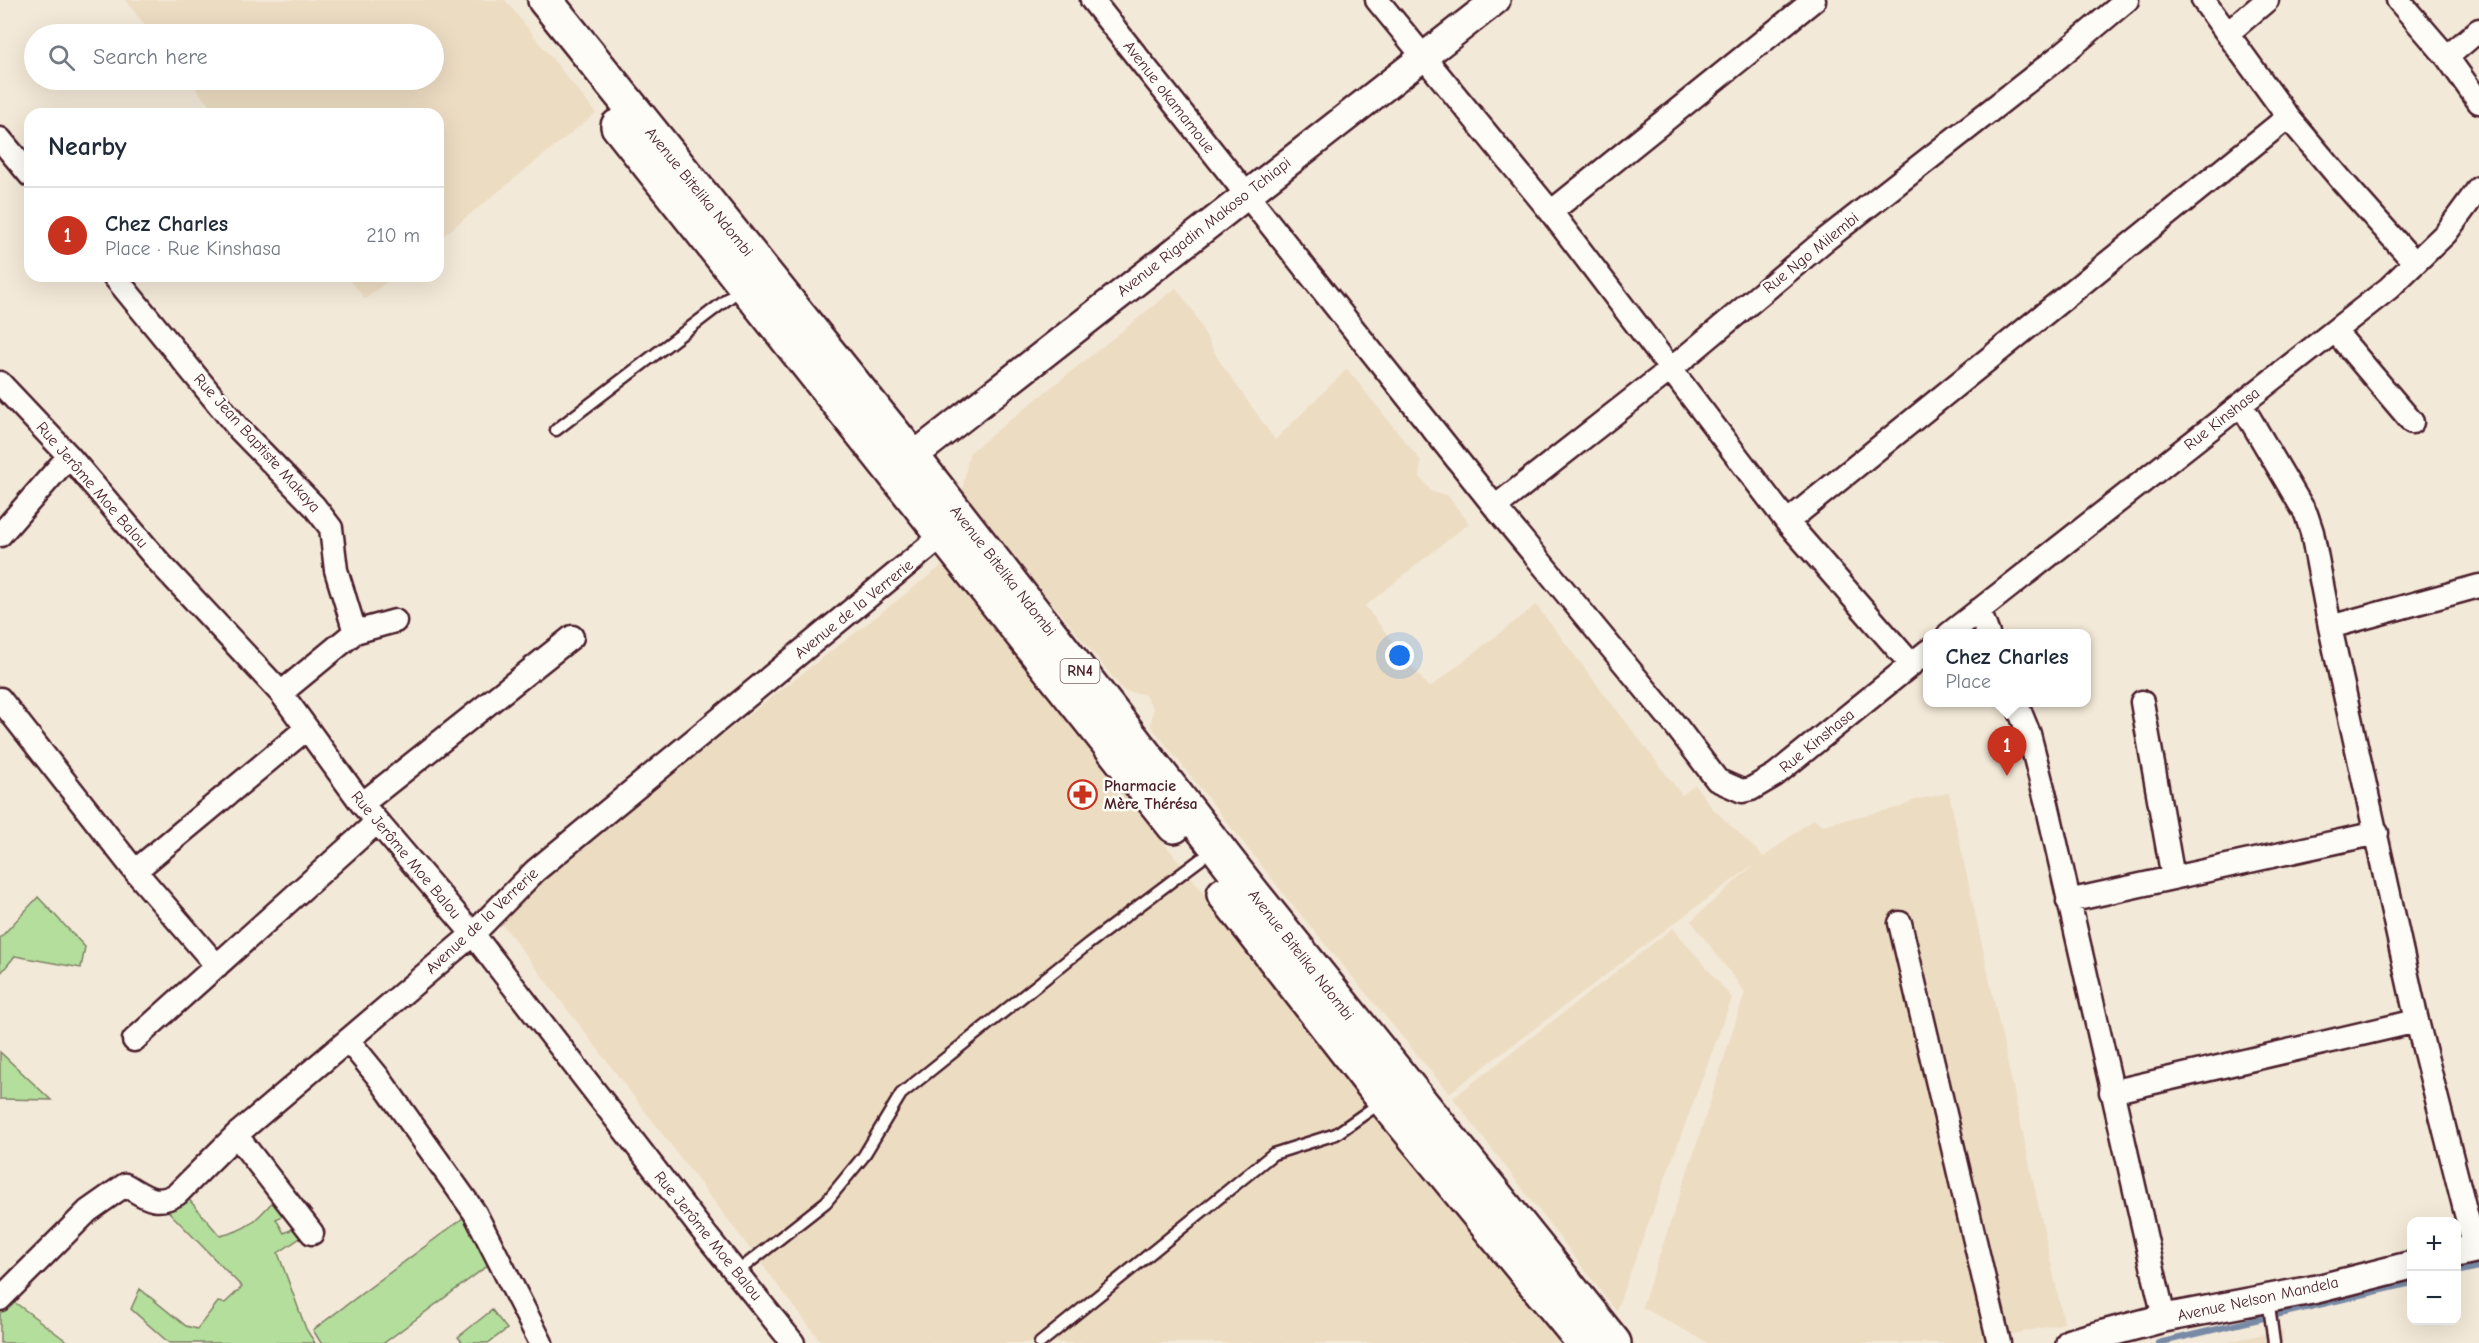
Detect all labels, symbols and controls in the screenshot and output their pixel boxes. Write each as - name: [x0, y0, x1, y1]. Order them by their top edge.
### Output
- search box: [24, 24, 444, 90]
- street label: Avenue okamamoue: [1120, 37, 1218, 157]
- icon: search: [45, 41, 78, 74]
- text: Search here: [93, 44, 208, 70]
- street label: Avenue Bitelika Ndombi: [641, 124, 757, 260]
- text: Nearby: [48, 132, 127, 162]
- street label: Avenue Rigadin Makoso Tchiapi: [1114, 154, 1294, 300]
- street label: Rue Ngo Milembi: [1760, 209, 1862, 297]
- text: Chez Charles: [105, 211, 228, 237]
- text: 1: [64, 224, 71, 247]
- text: 210 m: [366, 224, 420, 247]
- text: Place · Rue Kinshasa: [105, 237, 281, 260]
- street label: Rue Jean Baptiste Makaya: [190, 370, 324, 516]
- street label: Rue Kinshasa: [2181, 384, 2263, 454]
- street label: Rue Jerôme Moe Balou: [32, 418, 152, 552]
- street label: Avenue Bitelika Ndombi: [946, 502, 1060, 640]
- street label: Avenue de la Verrerie: [791, 556, 917, 662]
- popup: [1923, 629, 2091, 707]
- your location: [1385, 641, 1414, 670]
- text: Chez Charles: [1945, 644, 2069, 670]
- road number: RN4: [1060, 659, 1100, 683]
- text: Place: [1945, 670, 1991, 693]
- street label: Rue Kinshasa: [1776, 705, 1858, 777]
- pin: 1: [1988, 726, 2026, 776]
- place label: Pharmacie Mère Thérésa: [1104, 777, 1198, 813]
- pharmacy icon: Pharmacie Mère Thérésa: [1067, 779, 1099, 811]
- street label: Rue Jerôme Moe Balou: [347, 788, 465, 922]
- street label: Avenue de la Verrerie: [422, 864, 542, 978]
- street label: Avenue Bitelika Ndombi: [1244, 886, 1358, 1024]
- street label: Rue Jerôme Moe Balou: [650, 1168, 766, 1304]
- map controls: [2407, 1217, 2461, 1325]
- button: +: [2407, 1217, 2461, 1271]
- button: −: [2407, 1271, 2461, 1325]
- street label: Avenue Nelson Mandela: [2176, 1273, 2340, 1325]

